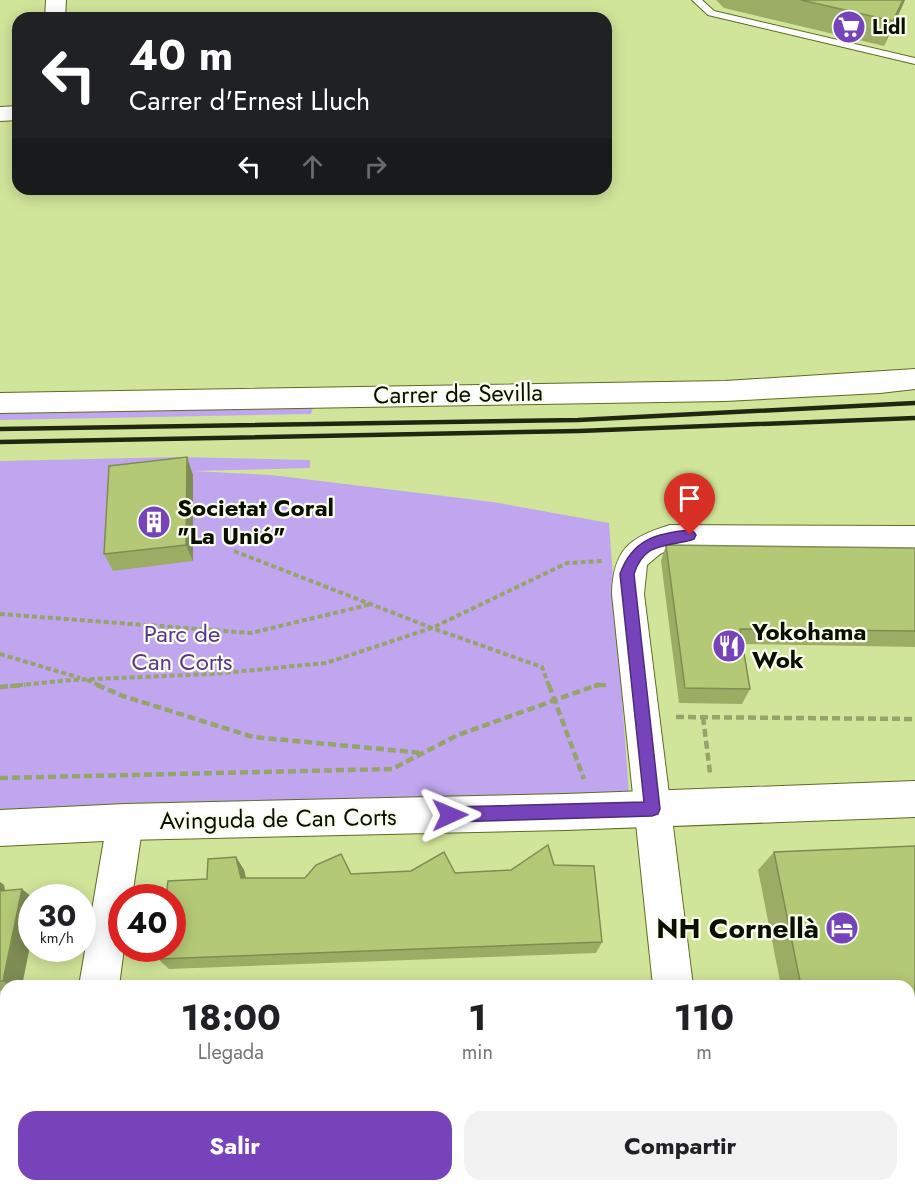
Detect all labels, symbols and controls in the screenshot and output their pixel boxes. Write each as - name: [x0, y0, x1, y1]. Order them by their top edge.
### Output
- supermarket icon: Lidl: [831, 9, 867, 45]
- place label: Lidl: [872, 13, 906, 42]
- text: 40 m: [129, 25, 233, 86]
- icon: left: [30, 36, 108, 114]
- text: Carrer d'Ernest Lluch: [129, 81, 370, 120]
- icon: left: [233, 150, 266, 183]
- icon: ahead: [296, 150, 329, 183]
- icon: right: [359, 150, 392, 183]
- street label: Carrer de Sevilla: [373, 375, 543, 412]
- pin: [664, 473, 715, 535]
- icon: arrive: [673, 482, 706, 515]
- place label: Societat Coral "La Unió": [177, 490, 334, 553]
- building icon: Societat Coral "La Unió": [136, 504, 172, 540]
- place label: Yokohama Wok: [751, 614, 866, 677]
- park label: Parc de Can Corts: [132, 616, 233, 679]
- restaurant icon: Yokohama Wok: [711, 628, 747, 664]
- position arrow: [418, 783, 482, 847]
- street label: Avinguda de Can Corts: [159, 799, 397, 838]
- speed limit sign: 40: [108, 884, 186, 962]
- text: 30: [38, 894, 76, 937]
- place label: NH Cornellà: [656, 908, 819, 949]
- hotel icon: NH Cornellà: [824, 910, 860, 946]
- text: km/h: [40, 927, 74, 949]
- text: 18:00: [181, 991, 281, 1043]
- text: 1: [468, 991, 486, 1043]
- text: 110: [674, 991, 734, 1043]
- text: Llegada: [198, 1038, 264, 1067]
- text: min: [462, 1038, 493, 1067]
- text: m: [696, 1038, 712, 1067]
- button: Salir: [18, 1111, 452, 1180]
- button: Compartir: [464, 1111, 897, 1180]

